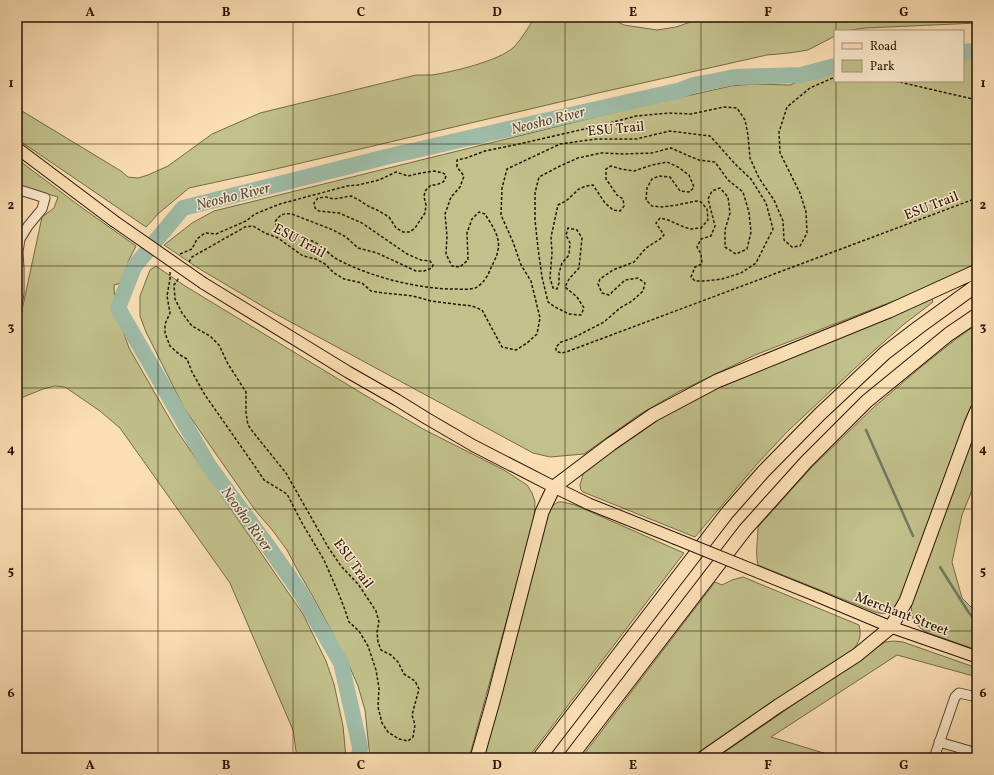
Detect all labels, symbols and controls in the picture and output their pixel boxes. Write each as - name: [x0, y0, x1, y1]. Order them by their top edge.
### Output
- text: A: [85, 4, 95, 22]
- text: B: [222, 4, 231, 22]
- text: C: [357, 4, 365, 22]
- text: D: [492, 4, 502, 22]
- text: E: [629, 4, 637, 22]
- text: F: [764, 4, 772, 22]
- text: G: [899, 4, 909, 22]
- legend: [834, 30, 964, 82]
- text: Road: [870, 39, 897, 55]
- text: Park: [870, 59, 895, 75]
- text: 1: [8, 75, 14, 93]
- text: 1: [980, 75, 986, 93]
- water label: Neosho River: [509, 102, 588, 141]
- street label: ESU Trail: [587, 118, 645, 141]
- water label: Neosho River: [194, 178, 273, 217]
- street label: ESU Trail: [902, 187, 961, 225]
- text: 2: [8, 197, 15, 215]
- text: 2: [980, 197, 987, 215]
- street label: ESU Trail: [270, 220, 329, 263]
- text: 3: [8, 319, 15, 337]
- text: 3: [980, 319, 987, 337]
- text: 4: [7, 441, 15, 459]
- text: 4: [979, 441, 987, 459]
- water label: Neosho River: [215, 483, 277, 557]
- street label: ESU Trail: [328, 535, 377, 592]
- text: 5: [8, 563, 14, 581]
- text: 5: [980, 563, 986, 581]
- street label: Merchant Street: [852, 588, 951, 641]
- text: 6: [7, 685, 15, 703]
- text: 6: [979, 685, 987, 703]
- text: A: [85, 757, 95, 775]
- text: B: [222, 757, 231, 775]
- text: C: [357, 757, 365, 775]
- text: D: [492, 757, 502, 775]
- text: E: [629, 757, 637, 775]
- text: F: [764, 757, 772, 775]
- text: G: [899, 757, 909, 775]

